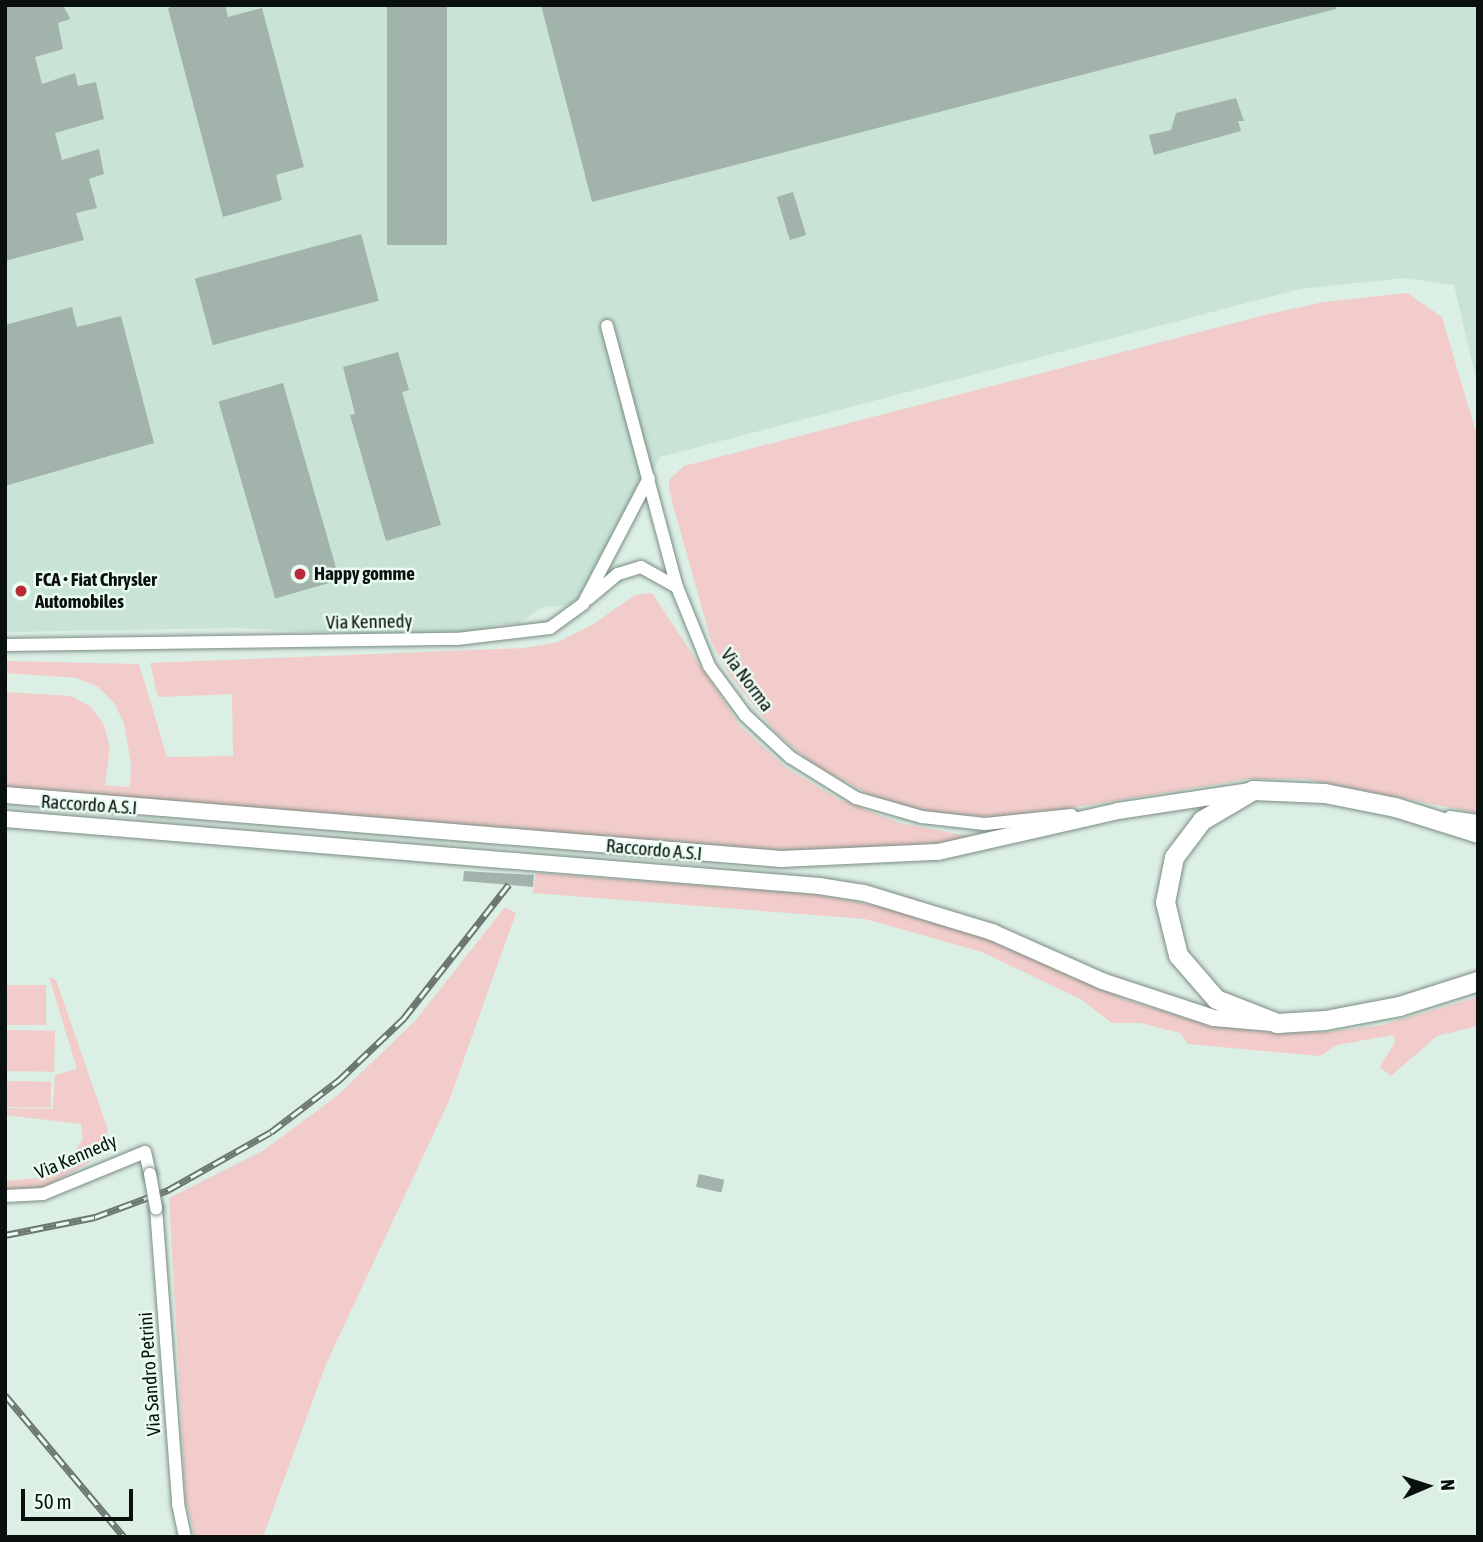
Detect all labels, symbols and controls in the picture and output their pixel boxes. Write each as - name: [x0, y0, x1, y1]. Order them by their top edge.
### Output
- place label: Happy gomme: [314, 563, 415, 585]
- marker: Happy gomme: [292, 566, 308, 582]
- place label: FCA • Fiat Chrysler Automobiles: [35, 569, 157, 613]
- marker: FCA • Fiat Chrysler Automobiles: [13, 583, 29, 599]
- street label: Via Kennedy: [326, 610, 412, 634]
- street label: Via Norma: [716, 644, 778, 716]
- street label: Raccordo A.S.I: [40, 790, 138, 820]
- street label: Raccordo A.S.I: [605, 834, 703, 866]
- street label: Via Kennedy: [32, 1130, 120, 1184]
- street label: Via Sandro Petrini: [134, 1311, 166, 1437]
- north arrow: [1392, 1451, 1462, 1521]
- scale bar: [24, 1476, 136, 1520]
- text: N: [1437, 1479, 1459, 1491]
- text: 50 m: [34, 1489, 72, 1513]

